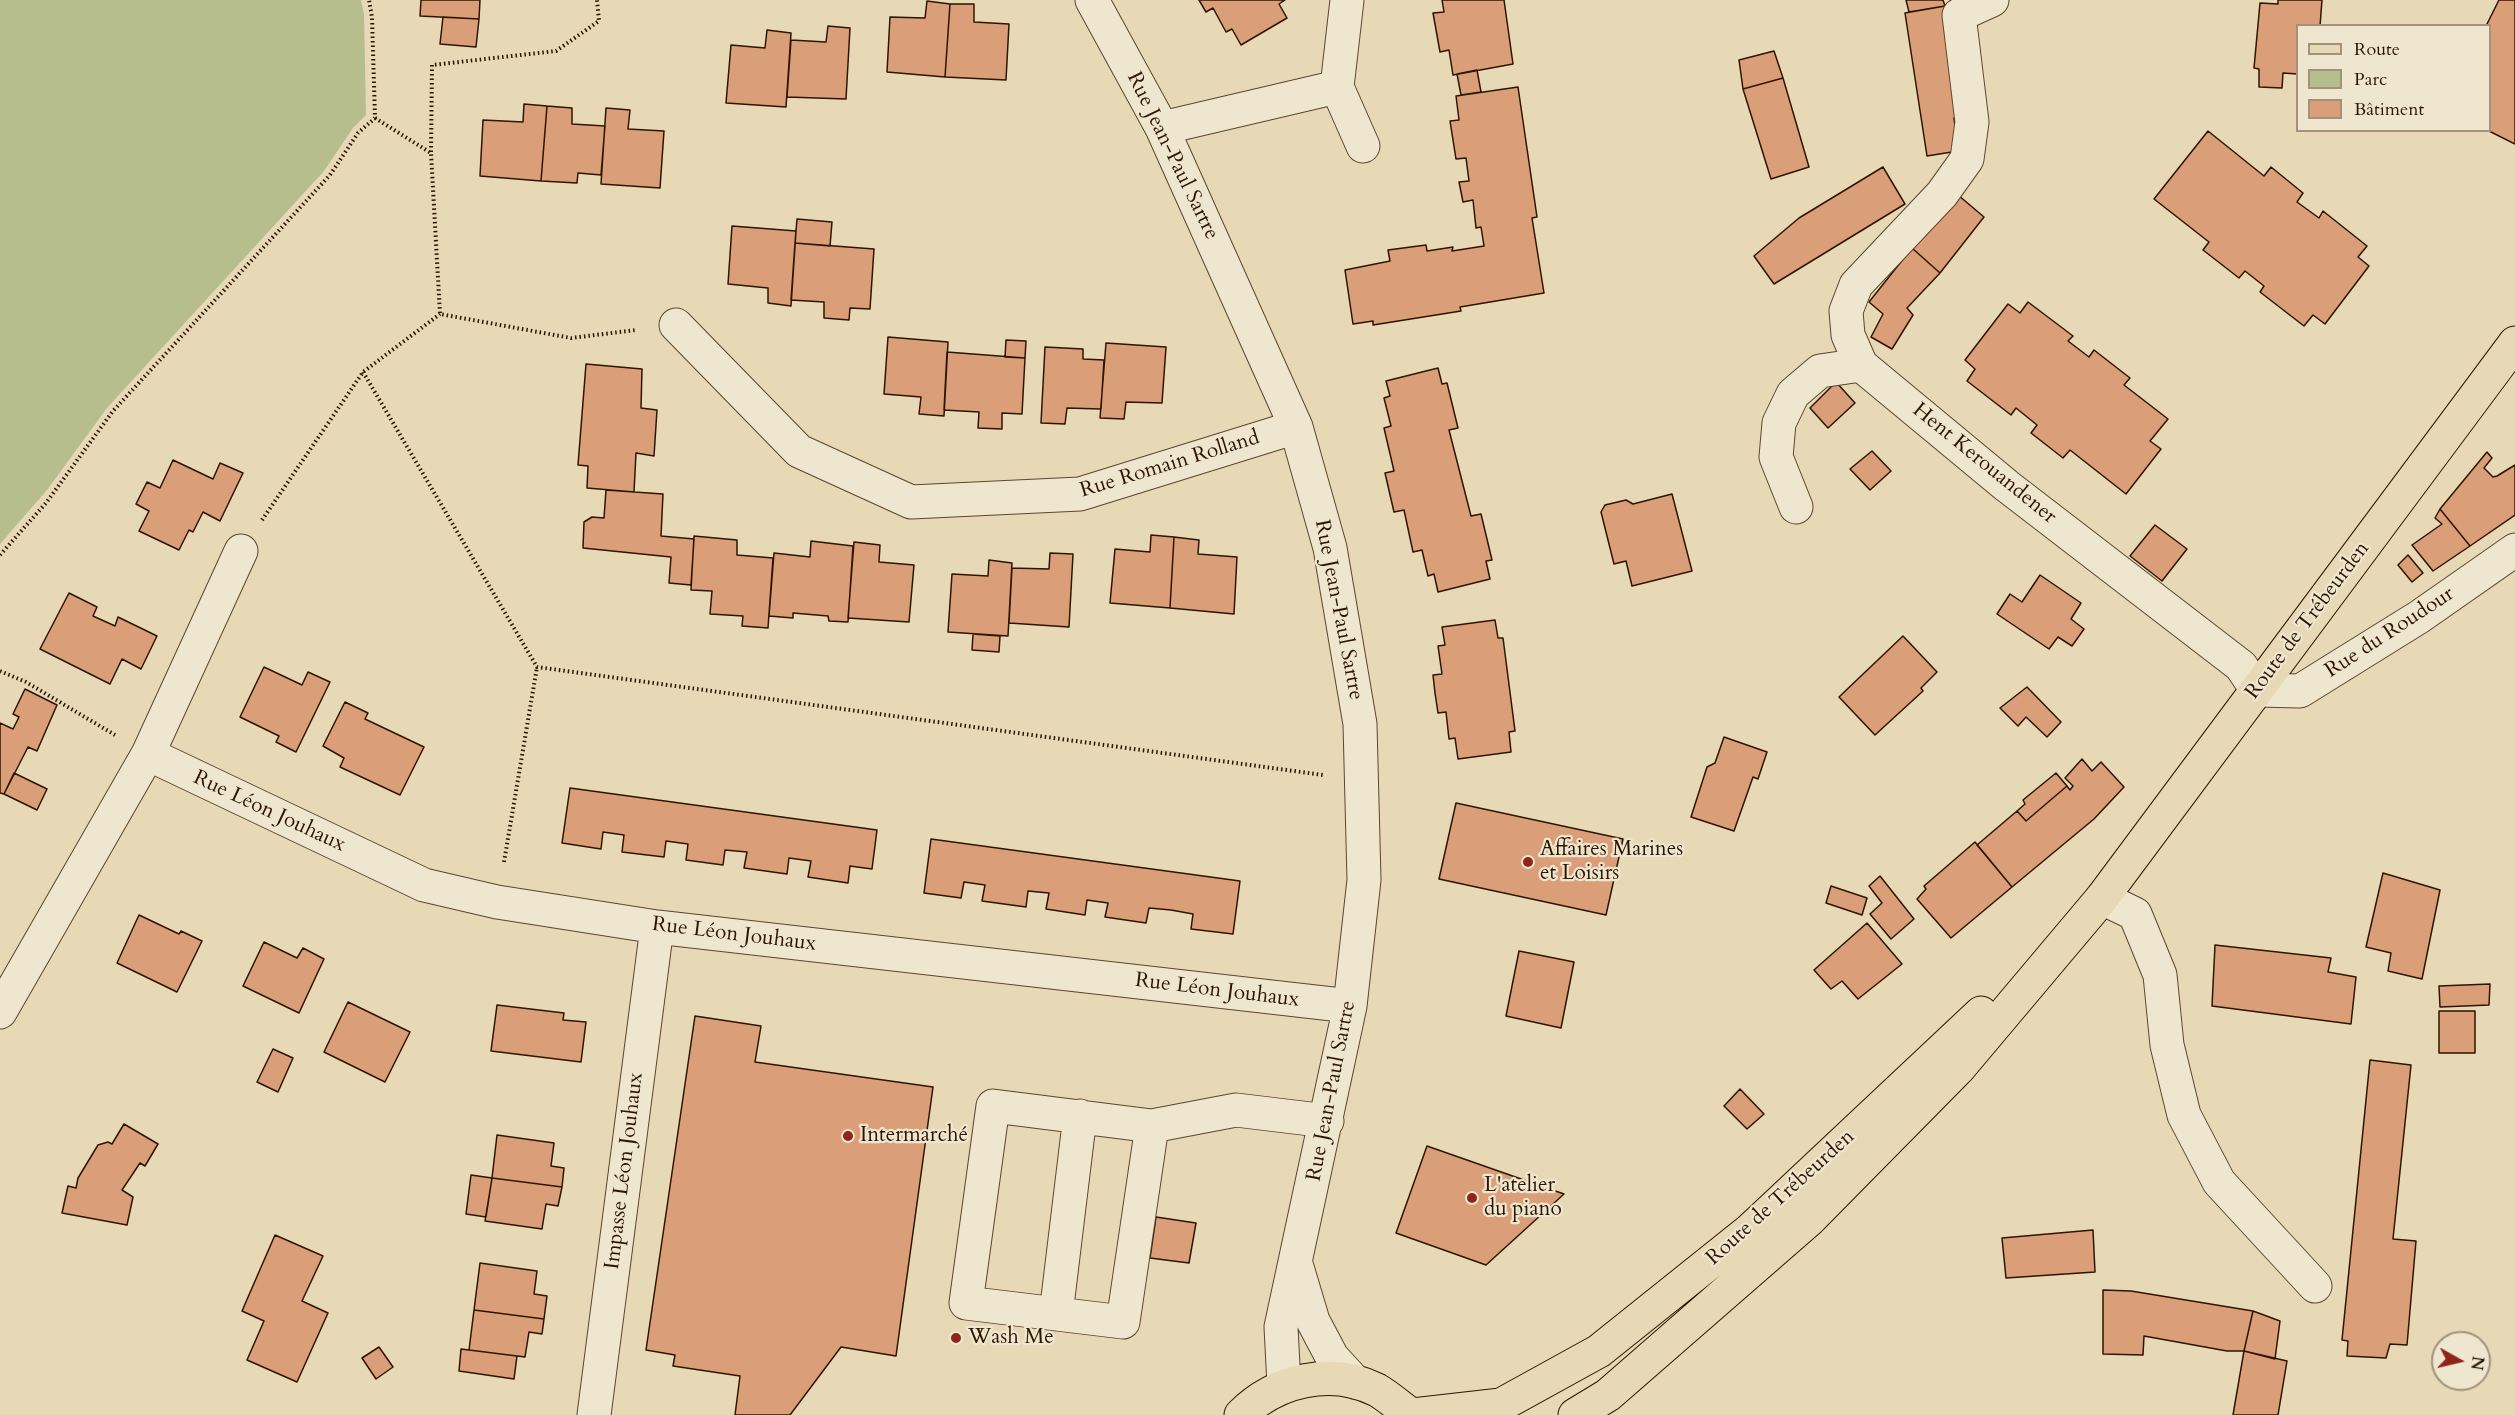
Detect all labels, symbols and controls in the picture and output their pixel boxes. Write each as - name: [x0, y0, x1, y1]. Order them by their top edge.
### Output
- legend: [2296, 24, 2491, 132]
- text: Route: [2354, 37, 2400, 62]
- text: Parc: [2354, 67, 2387, 92]
- street label: Rue Jean-Paul Sartre: [1120, 68, 1224, 244]
- text: Bâtiment: [2354, 97, 2424, 122]
- street label: Hent Kerouandener: [1907, 398, 2061, 530]
- street label: Rue Romain Rolland: [1077, 426, 1263, 504]
- street label: Rue Jean-Paul Sartre: [1308, 518, 1368, 702]
- street label: Route de Trébeurden: [2241, 537, 2375, 705]
- street label: Rue du Roudour: [2321, 582, 2459, 684]
- street label: Rue Léon Jouhaux: [189, 766, 349, 858]
- place label: Affaires Marines et Loisirs: [1540, 837, 1683, 887]
- marker: Affaires Marines et Loisirs: [1521, 855, 1535, 869]
- street label: Rue Léon Jouhaux: [651, 912, 817, 958]
- street label: Rue Léon Jouhaux: [1134, 968, 1300, 1014]
- street label: Rue Jean-Paul Sartre: [1302, 999, 1362, 1183]
- street label: Impasse Léon Jouhaux: [600, 1071, 650, 1271]
- place label: Intermarché: [860, 1123, 968, 1149]
- street label: Route de Trébeurden: [1702, 1125, 1860, 1271]
- marker: Intermarché: [841, 1129, 855, 1143]
- place label: L'atelier du piano: [1484, 1173, 1562, 1223]
- marker: L'atelier du piano: [1465, 1191, 1479, 1205]
- place label: Wash Me: [968, 1325, 1054, 1351]
- marker: Wash Me: [949, 1331, 963, 1345]
- north arrow: [2431, 1331, 2491, 1391]
- text: N: [2465, 1355, 2489, 1372]

